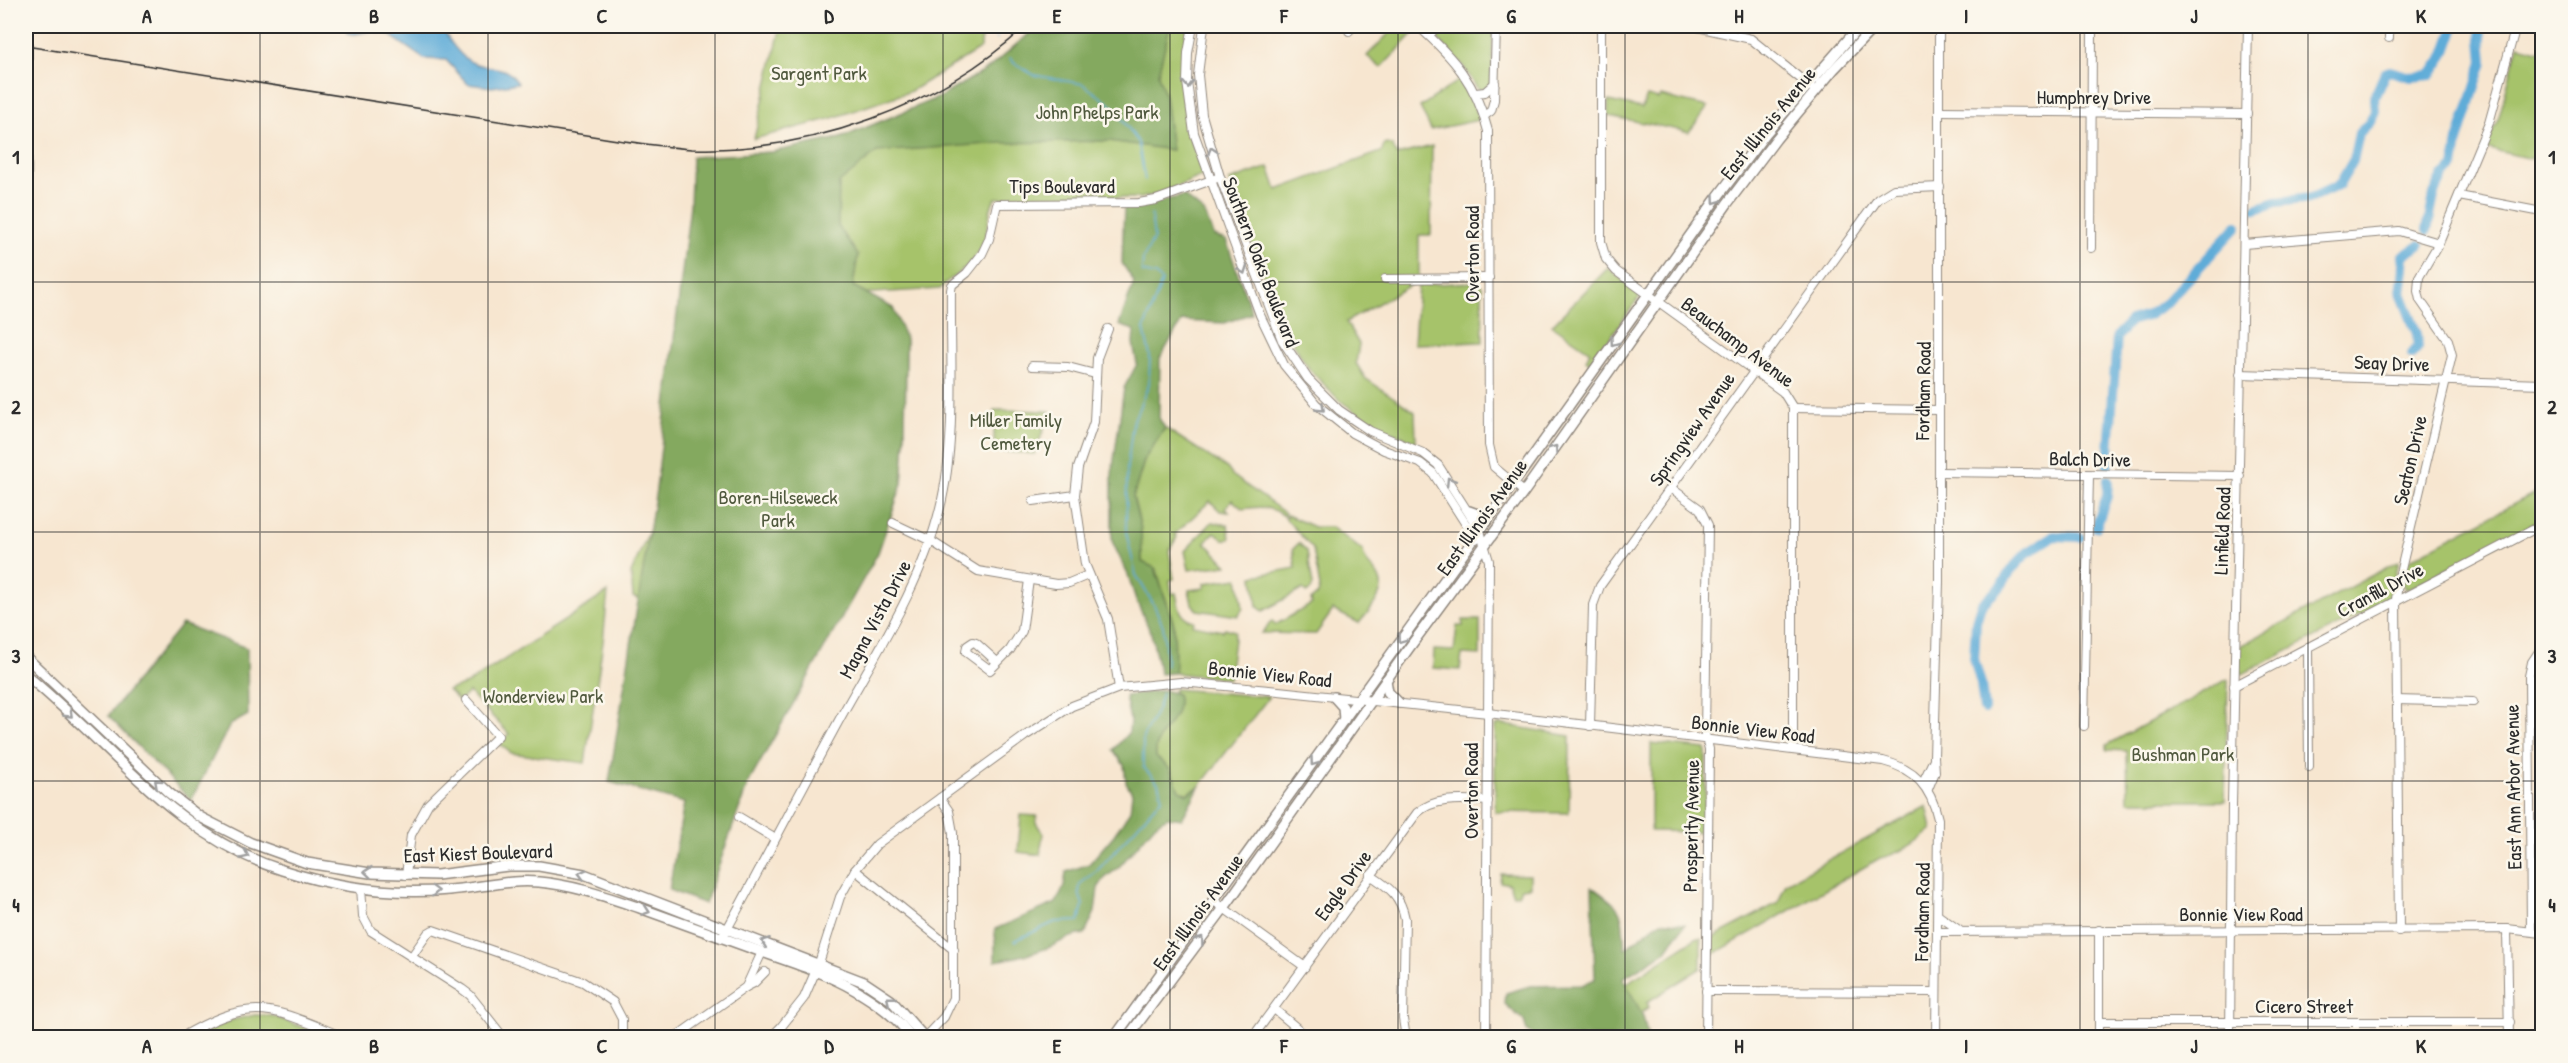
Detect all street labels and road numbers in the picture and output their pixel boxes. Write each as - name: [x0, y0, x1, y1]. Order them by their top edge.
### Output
- street label: East Illinois Avenue: [1714, 60, 1822, 185]
- street label: Humphrey Drive: [2037, 83, 2151, 110]
- street label: Tips Boulevard: [1009, 172, 1115, 199]
- street label: Southern Oaks Boulevard: [1217, 173, 1306, 351]
- street label: Overton Road: [1458, 206, 1485, 302]
- street label: Beauchamp Avenue: [1676, 290, 1801, 393]
- street label: Fordham Road: [1908, 341, 1937, 441]
- street label: Seay Drive: [2354, 348, 2430, 377]
- street label: Springview Avenue: [1642, 367, 1741, 491]
- street label: Seaton Drive: [2386, 412, 2433, 507]
- street label: Balch Drive: [2049, 444, 2131, 473]
- street label: East Illinois Avenue: [1430, 453, 1533, 581]
- street label: Linfield Road: [2206, 487, 2237, 575]
- street label: Magna Vista Drive: [832, 555, 917, 683]
- street label: Cranfill Drive: [2332, 555, 2428, 624]
- street label: Bonnie View Road: [1207, 654, 1333, 693]
- street label: East Ann Arbor Avenue: [2498, 704, 2527, 870]
- street label: Bonnie View Road: [1690, 708, 1816, 749]
- street label: Overton Road: [1457, 743, 1484, 839]
- street label: Prosperity Avenue: [1676, 760, 1705, 892]
- street label: East Kiest Boulevard: [403, 836, 553, 869]
- street label: Eagle Drive: [1308, 844, 1377, 925]
- street label: East Illinois Avenue: [1146, 848, 1249, 976]
- street label: Fordham Road: [1907, 862, 1936, 962]
- street label: Bonnie View Road: [2179, 900, 2303, 927]
- street label: Cicero Street: [2255, 992, 2354, 1019]

